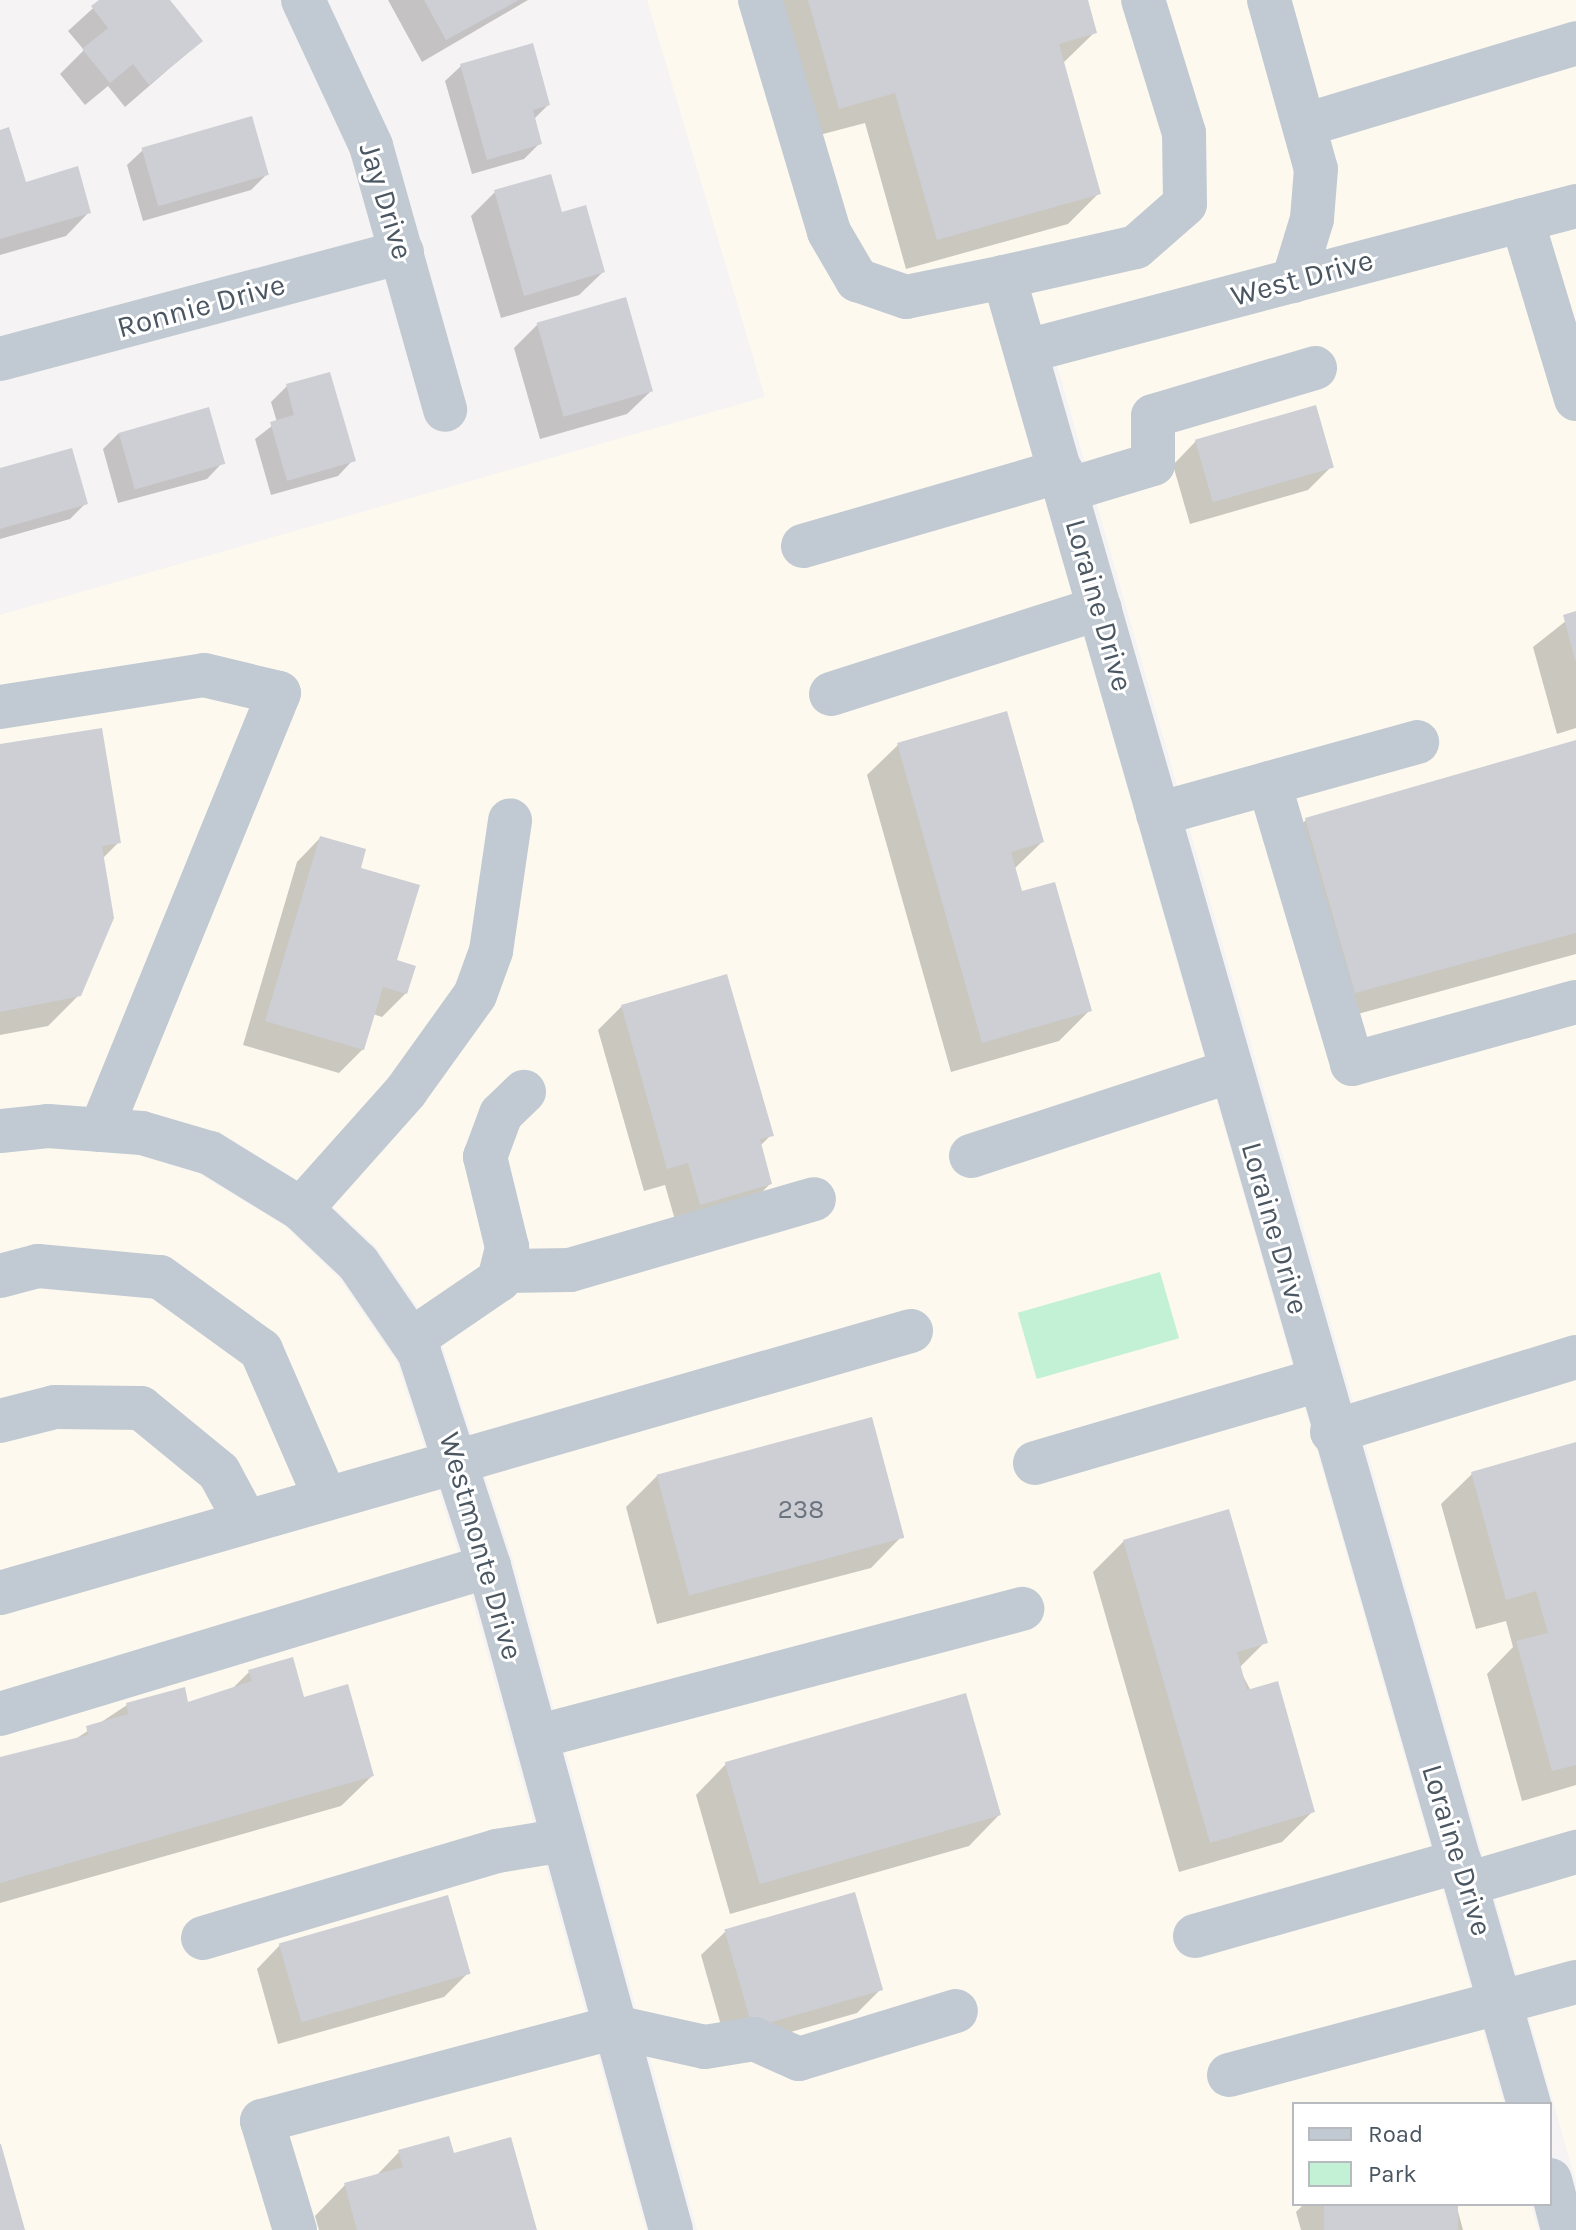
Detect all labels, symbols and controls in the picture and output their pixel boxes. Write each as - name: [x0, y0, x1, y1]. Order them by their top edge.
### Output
- street label: Jay Drive: [351, 138, 421, 264]
- street label: West Drive: [1227, 242, 1377, 314]
- street label: Ronnie Drive: [113, 266, 289, 346]
- street label: Loraine Drive: [1057, 515, 1141, 695]
- street label: Loraine Drive: [1233, 1138, 1317, 1318]
- street label: Westmonte Drive: [431, 1428, 531, 1664]
- house number: 238: [778, 1494, 824, 1526]
- street label: Loraine Drive: [1414, 1760, 1500, 1940]
- legend: [1292, 2102, 1552, 2206]
- text: Road: [1368, 2120, 1423, 2148]
- text: Park: [1368, 2160, 1417, 2188]

